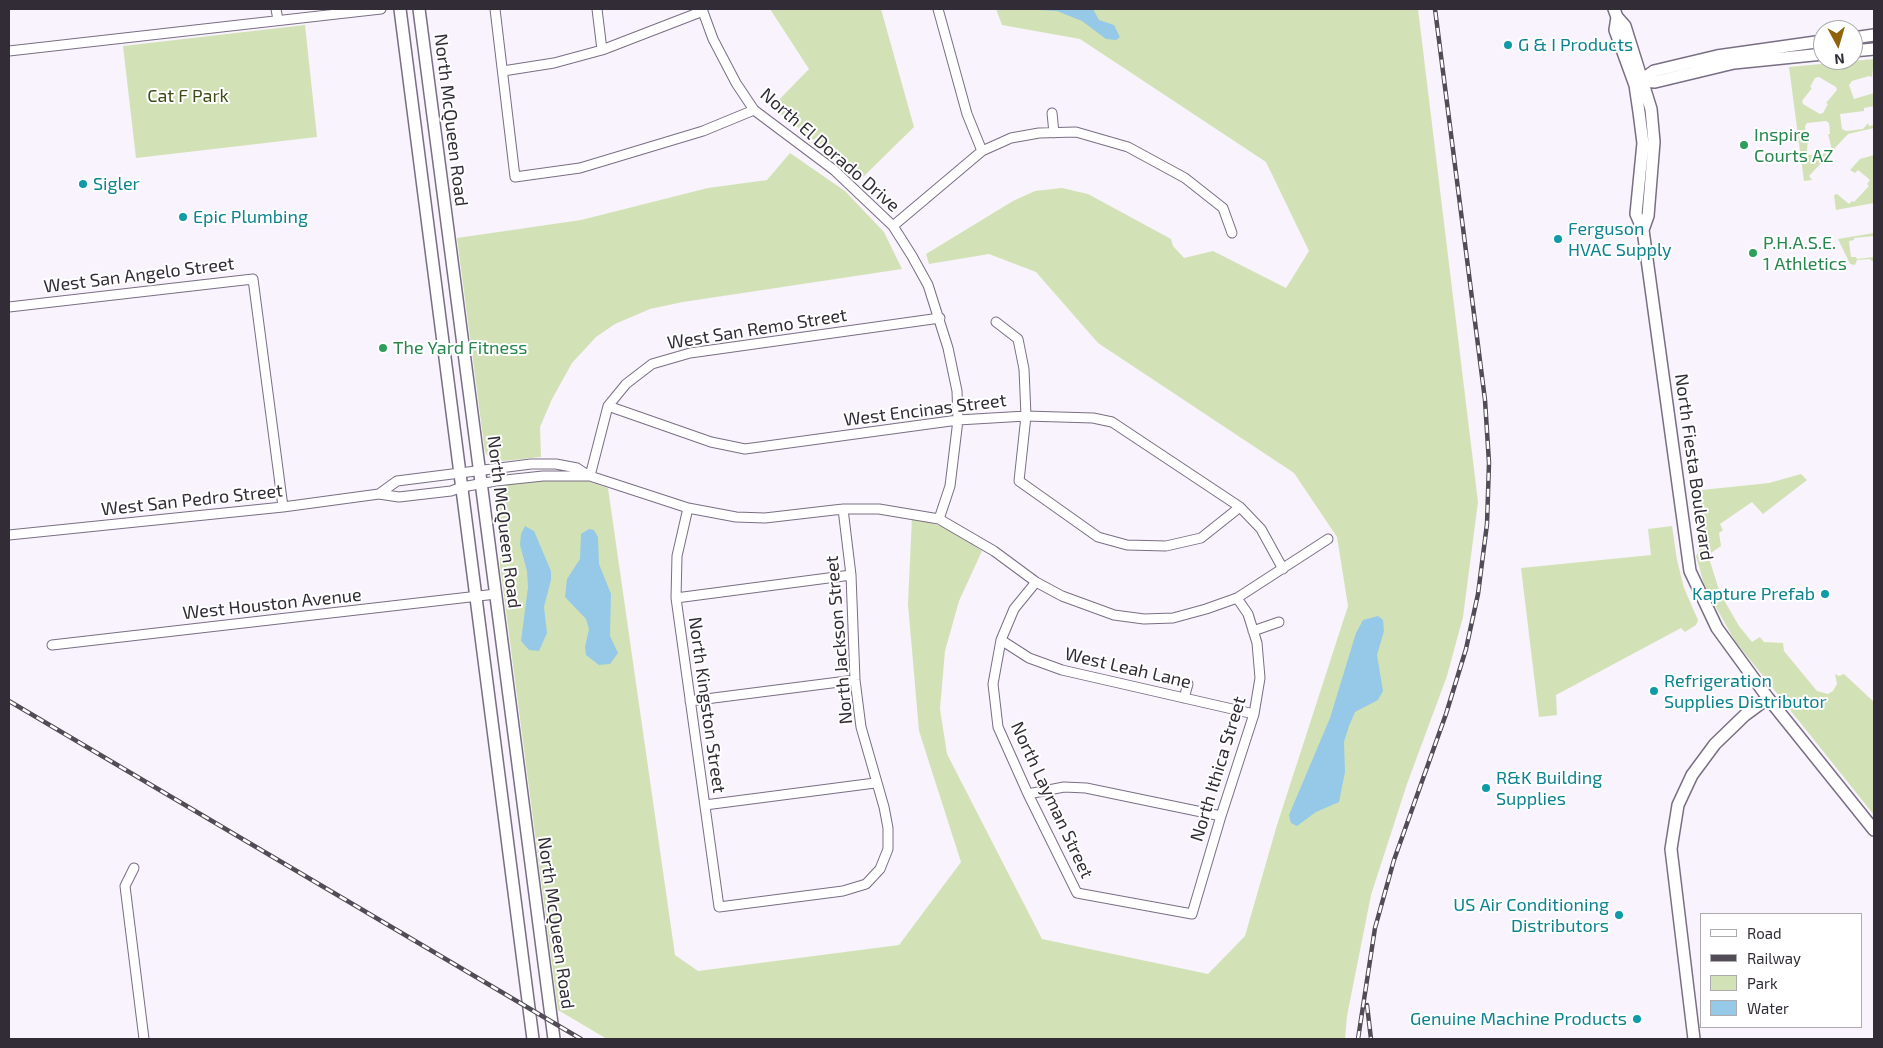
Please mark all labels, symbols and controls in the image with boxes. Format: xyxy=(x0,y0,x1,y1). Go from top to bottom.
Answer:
north arrow xyxy=(1813,20,1863,70)
street label: North McQueen Road xyxy=(430,33,472,207)
place label: G & I Products xyxy=(1518,34,1633,56)
marker: G & I Products xyxy=(1502,39,1514,51)
text: N xyxy=(1834,50,1845,68)
street label: North El Dorado Drive xyxy=(756,84,904,216)
park label: Cat F Park xyxy=(147,85,229,107)
place label: Inspire Courts AZ xyxy=(1754,124,1833,166)
marker: Inspire Courts AZ xyxy=(1738,139,1750,151)
place label: Sigler xyxy=(93,173,140,195)
marker: Sigler xyxy=(77,178,89,190)
place label: Epic Plumbing xyxy=(193,206,308,228)
marker: Epic Plumbing xyxy=(177,211,189,223)
place label: Ferguson HVAC Supply xyxy=(1568,218,1671,260)
place label: P.H.A.S.E. 1 Athletics xyxy=(1763,232,1847,274)
marker: Ferguson HVAC Supply xyxy=(1552,233,1564,245)
marker: P.H.A.S.E. 1 Athletics xyxy=(1747,247,1759,259)
street label: West San Angelo Street xyxy=(43,253,235,297)
street label: West San Remo Street xyxy=(666,304,848,354)
place label: The Yard Fitness xyxy=(393,337,528,359)
marker: The Yard Fitness xyxy=(377,342,389,354)
street label: North Fiesta Boulevard xyxy=(1670,372,1718,562)
street label: West Encinas Street xyxy=(842,389,1008,431)
street label: North McQueen Road xyxy=(483,435,525,609)
street label: West San Pedro Street xyxy=(100,480,284,520)
street label: North Jackson Street xyxy=(821,555,857,725)
place label: Kapture Prefab xyxy=(1692,583,1815,605)
street label: West Houston Avenue xyxy=(181,584,363,624)
marker: Kapture Prefab xyxy=(1819,588,1831,600)
street label: North Kingston Street xyxy=(684,615,730,795)
street label: West Leah Lane xyxy=(1063,643,1193,693)
place label: Refrigeration Supplies Distributor xyxy=(1664,670,1827,712)
marker: Refrigeration Supplies Distributor xyxy=(1648,685,1660,697)
street label: North Ithica Street xyxy=(1186,694,1250,844)
street label: North Layman Street xyxy=(1006,718,1098,882)
place label: R&K Building Supplies xyxy=(1496,767,1602,810)
marker: R&K Building Supplies xyxy=(1480,782,1492,794)
street label: North McQueen Road xyxy=(533,836,579,1010)
place label: US Air Conditioning Distributors xyxy=(1453,894,1609,936)
marker: US Air Conditioning Distributors xyxy=(1613,909,1625,921)
legend xyxy=(1700,913,1863,1028)
text: Road xyxy=(1747,924,1782,942)
text: Railway xyxy=(1747,949,1801,967)
text: Park xyxy=(1747,974,1778,992)
text: Water xyxy=(1747,999,1789,1017)
place label: Genuine Machine Products xyxy=(1410,1008,1627,1030)
marker: Genuine Machine Products xyxy=(1631,1013,1643,1025)

